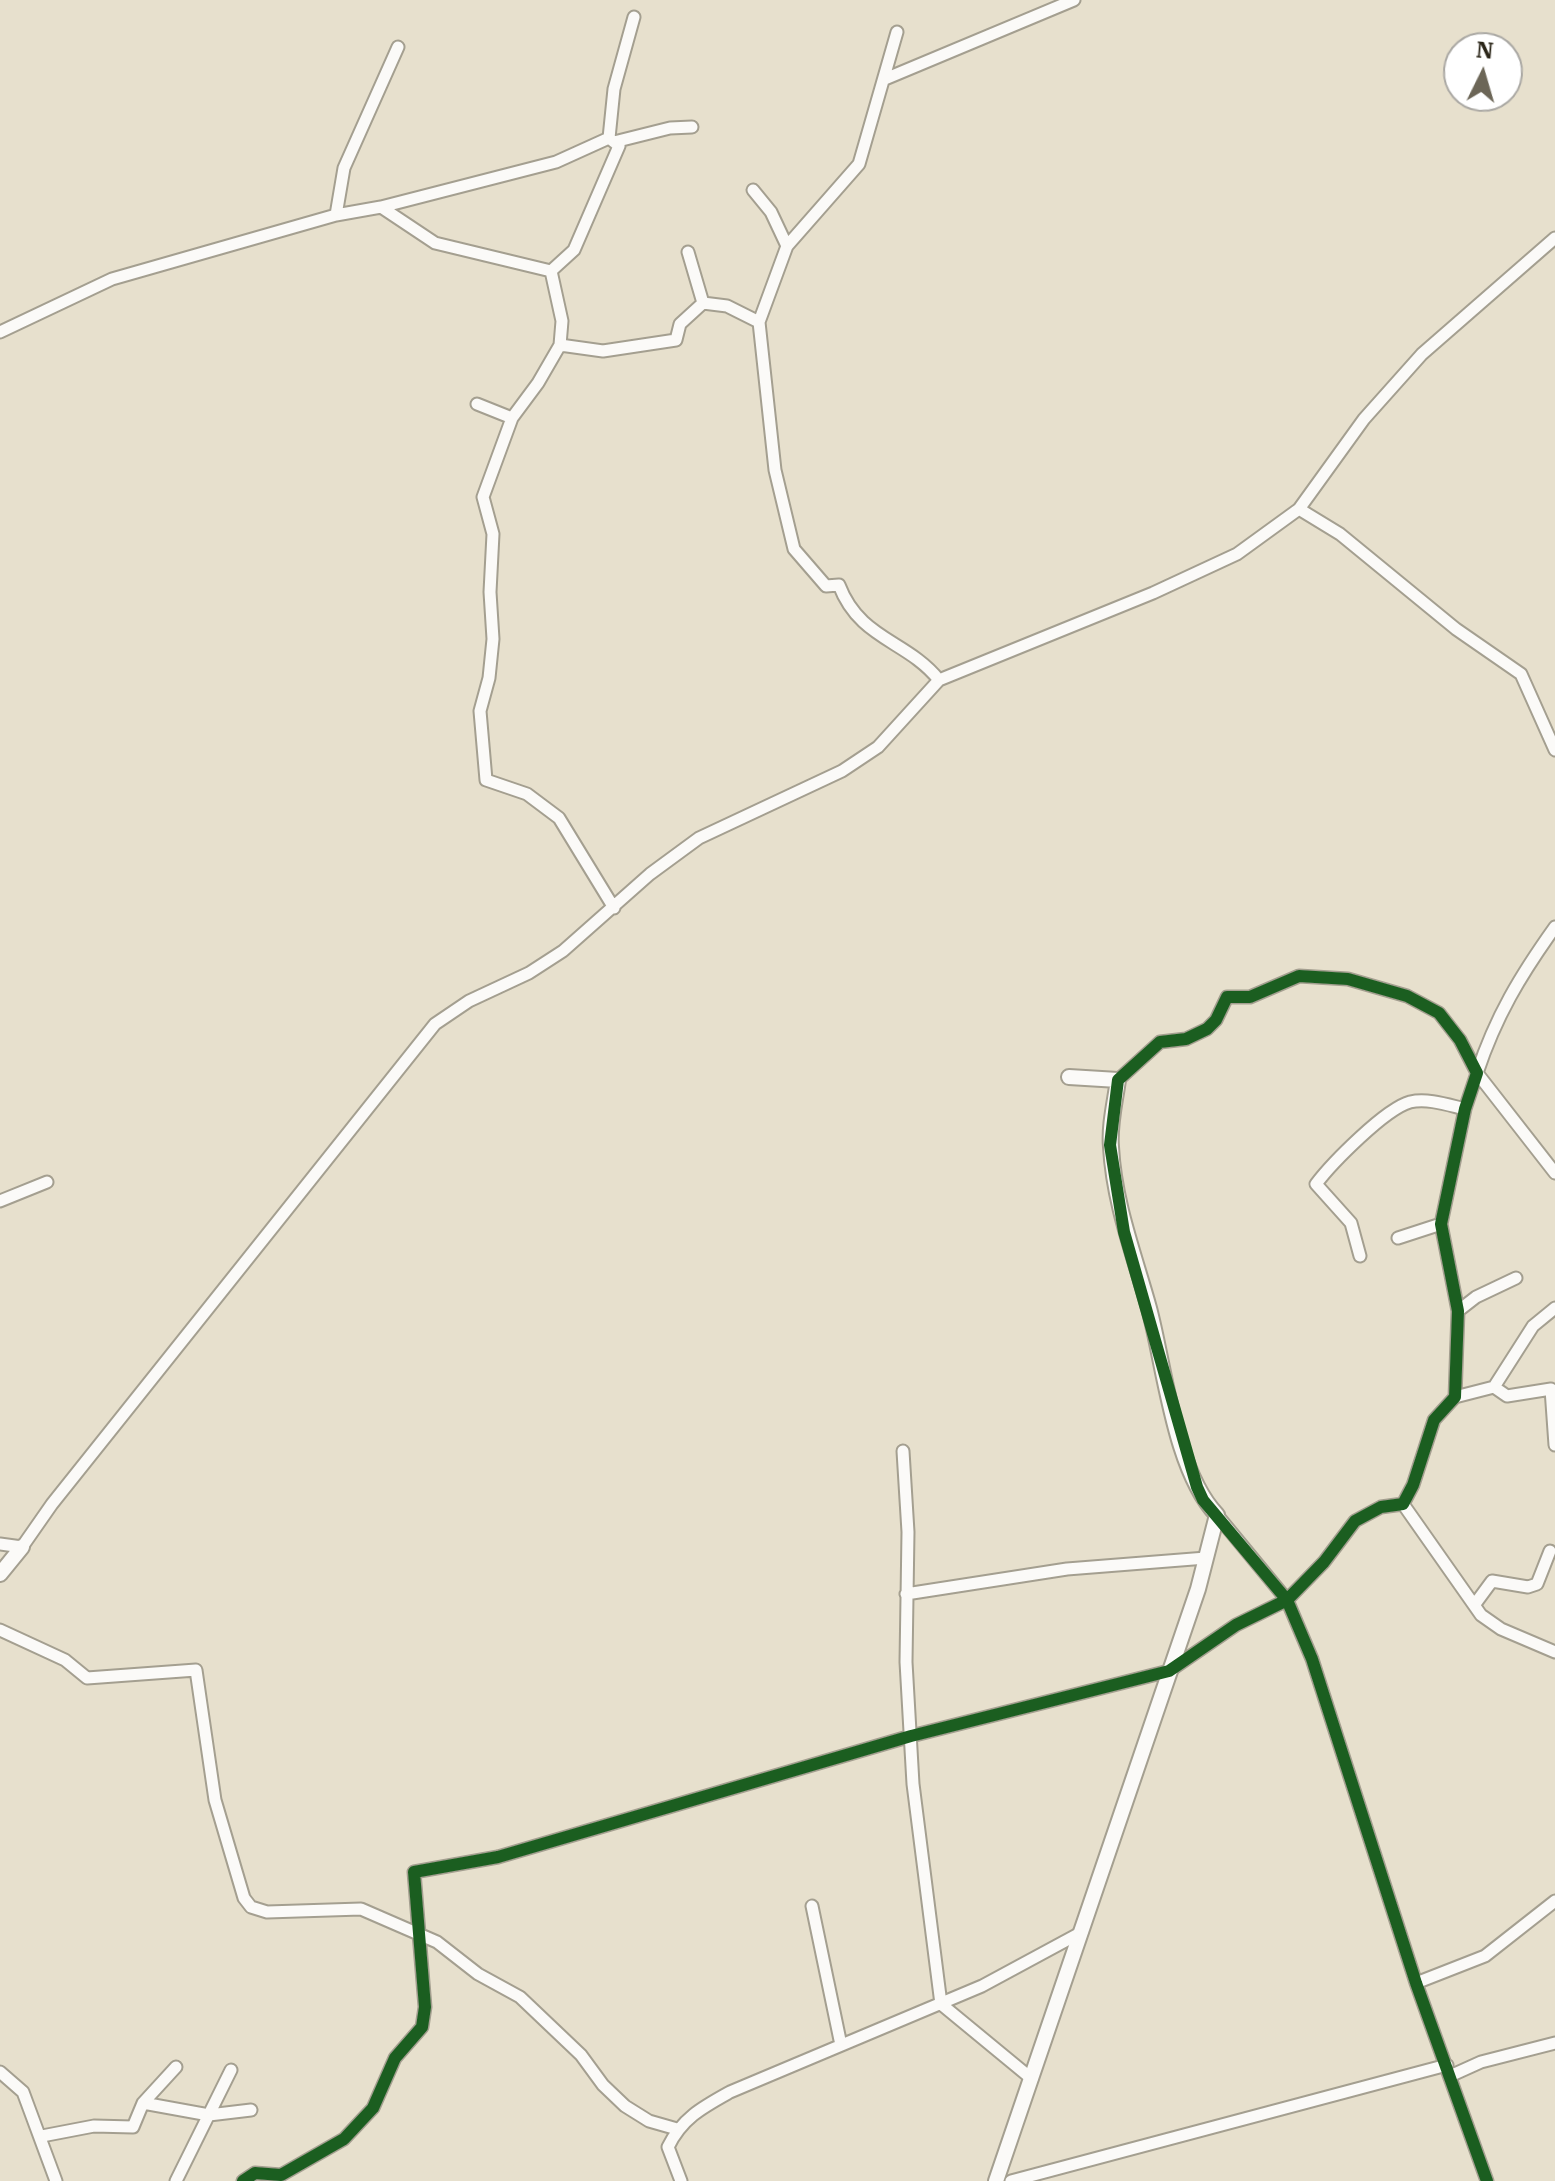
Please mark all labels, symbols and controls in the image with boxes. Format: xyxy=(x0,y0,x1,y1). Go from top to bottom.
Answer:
north arrow xyxy=(1443,32,1523,112)
text: N xyxy=(1475,34,1495,65)

